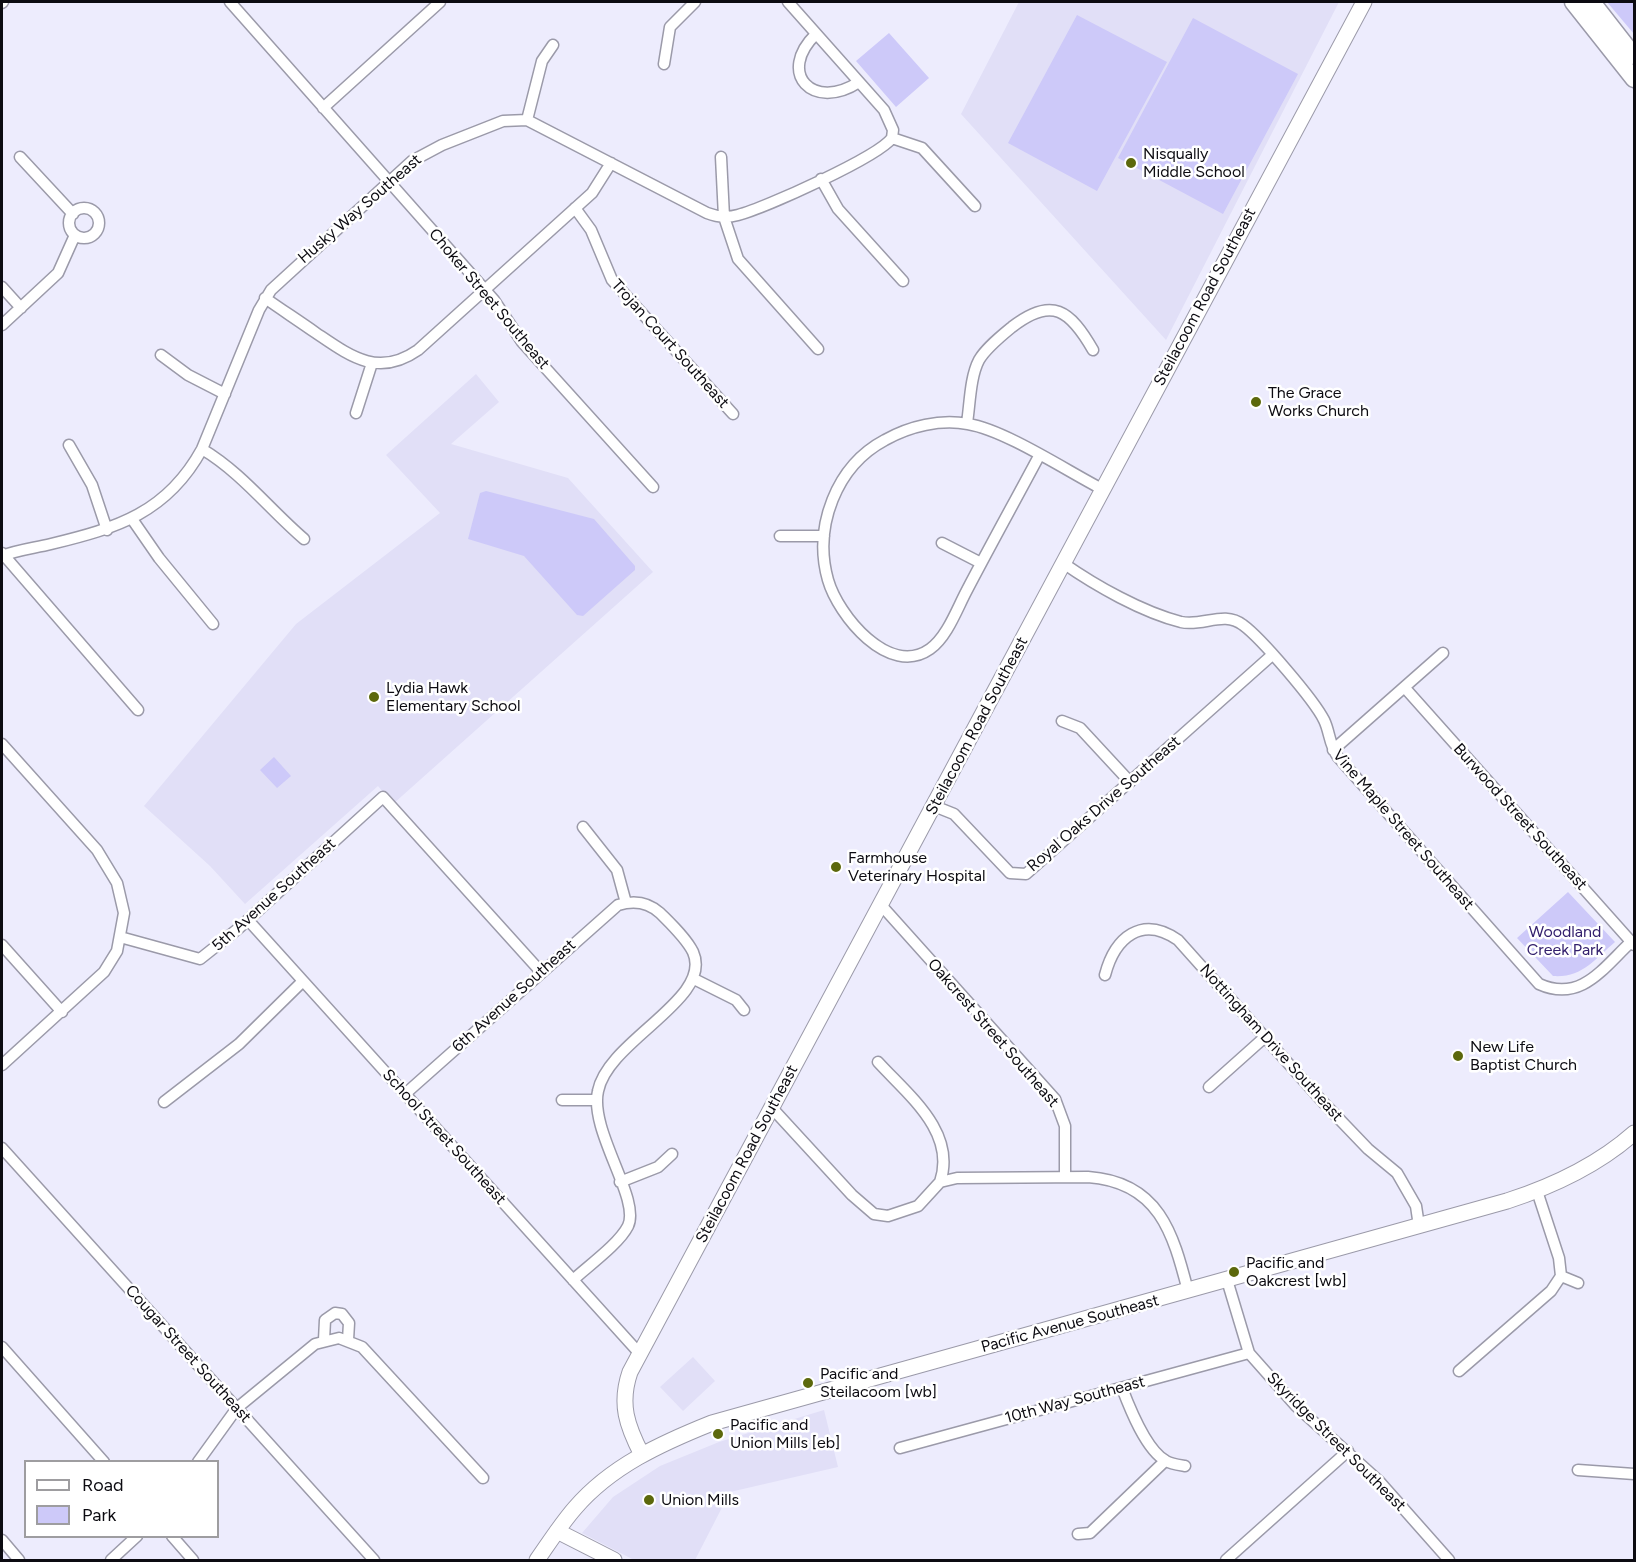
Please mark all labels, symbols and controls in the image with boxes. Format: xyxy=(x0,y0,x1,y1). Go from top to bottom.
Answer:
place label: Nisqually Middle School xyxy=(1143,144,1245,182)
street label: Husky Way Southeast xyxy=(294,150,426,268)
marker: Nisqually Middle School xyxy=(1124,156,1138,170)
street label: Steilacoom Road Southeast xyxy=(1150,205,1260,389)
street label: Choker Street Southeast xyxy=(425,225,553,373)
street label: Trojan Court Southeast xyxy=(607,276,733,412)
place label: The Grace Works Church xyxy=(1268,383,1369,421)
marker: The Grace Works Church xyxy=(1249,395,1263,409)
street label: Steilacoom Road Southeast xyxy=(922,634,1032,818)
place label: Lydia Hawk Elementary School xyxy=(386,678,520,716)
marker: Lydia Hawk Elementary School xyxy=(367,690,381,704)
street label: Royal Oaks Drive Southeast xyxy=(1023,732,1185,876)
street label: Burwood Street Southeast xyxy=(1449,740,1591,894)
street label: Vine Maple Street Southeast xyxy=(1328,746,1478,914)
street label: 5th Avenue Southeast xyxy=(208,834,340,956)
place label: Farmhouse Veterinary Hospital xyxy=(848,848,986,886)
marker: Farmhouse Veterinary Hospital xyxy=(829,860,843,874)
park label: Woodland Creek Park xyxy=(1527,922,1603,960)
street label: 6th Avenue Southeast xyxy=(448,936,580,1056)
street label: Oakcrest Street Southeast xyxy=(923,955,1063,1111)
street label: Nottingham Drive Southeast xyxy=(1195,960,1347,1126)
place label: New Life Baptist Church xyxy=(1470,1037,1577,1075)
marker: New Life Baptist Church xyxy=(1451,1049,1465,1063)
street label: Steilacoom Road Southeast xyxy=(692,1062,802,1246)
street label: School Street Southeast xyxy=(378,1065,510,1209)
place label: Pacific and Oakcrest [wb] xyxy=(1246,1253,1347,1291)
marker: Pacific and Oakcrest [wb] xyxy=(1227,1265,1241,1279)
street label: Cougar Street Southeast xyxy=(121,1281,255,1427)
street label: Pacific Avenue Southeast xyxy=(979,1291,1161,1357)
place label: Pacific and Steilacoom [wb] xyxy=(820,1364,937,1402)
street label: Skyridge Street Southeast xyxy=(1262,1368,1410,1516)
street label: 10th Way Southeast xyxy=(1003,1372,1147,1428)
marker: Pacific and Steilacoom [wb] xyxy=(801,1376,815,1390)
place label: Pacific and Union Mills [eb] xyxy=(730,1415,840,1453)
marker: Pacific and Union Mills [eb] xyxy=(711,1427,725,1441)
legend xyxy=(24,1460,219,1538)
text: Road xyxy=(82,1474,123,1496)
place label: Union Mills xyxy=(661,1490,739,1510)
marker: Union Mills xyxy=(642,1493,656,1507)
text: Park xyxy=(82,1504,116,1526)

